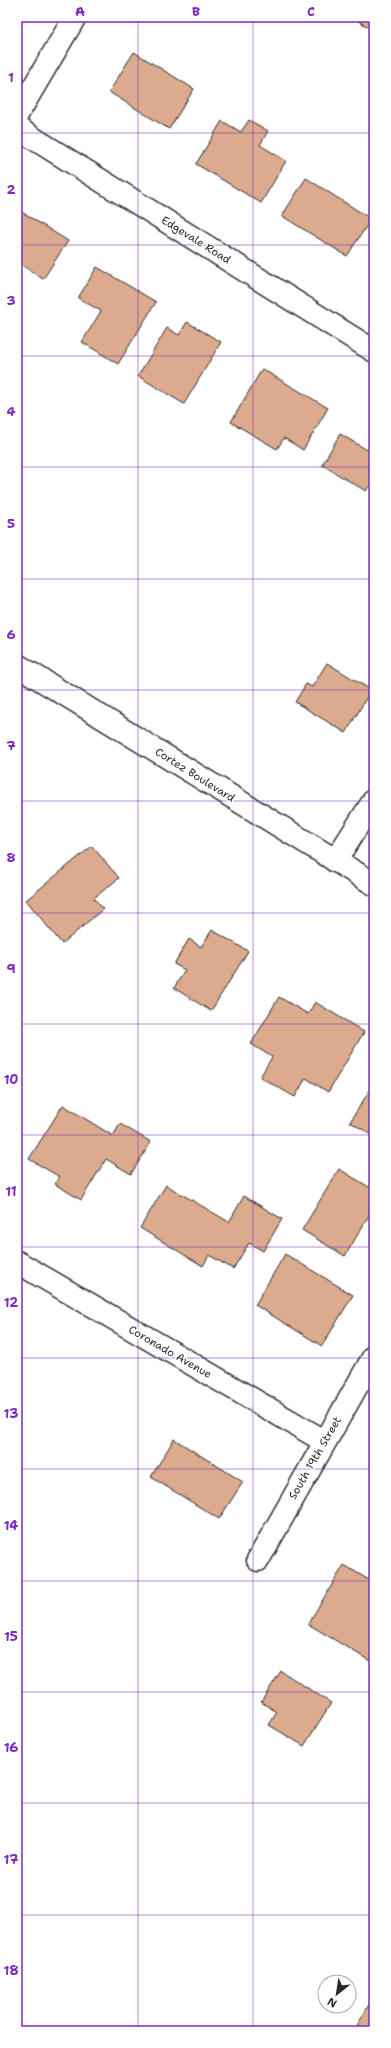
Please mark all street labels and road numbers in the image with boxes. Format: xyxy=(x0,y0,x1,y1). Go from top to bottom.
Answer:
street label: Edgevale Road xyxy=(158,213,234,267)
street label: Cortez Boulevard xyxy=(152,744,238,806)
street label: Coronado Avenue xyxy=(126,1322,214,1382)
street label: South 19th Street xyxy=(285,1414,345,1502)

